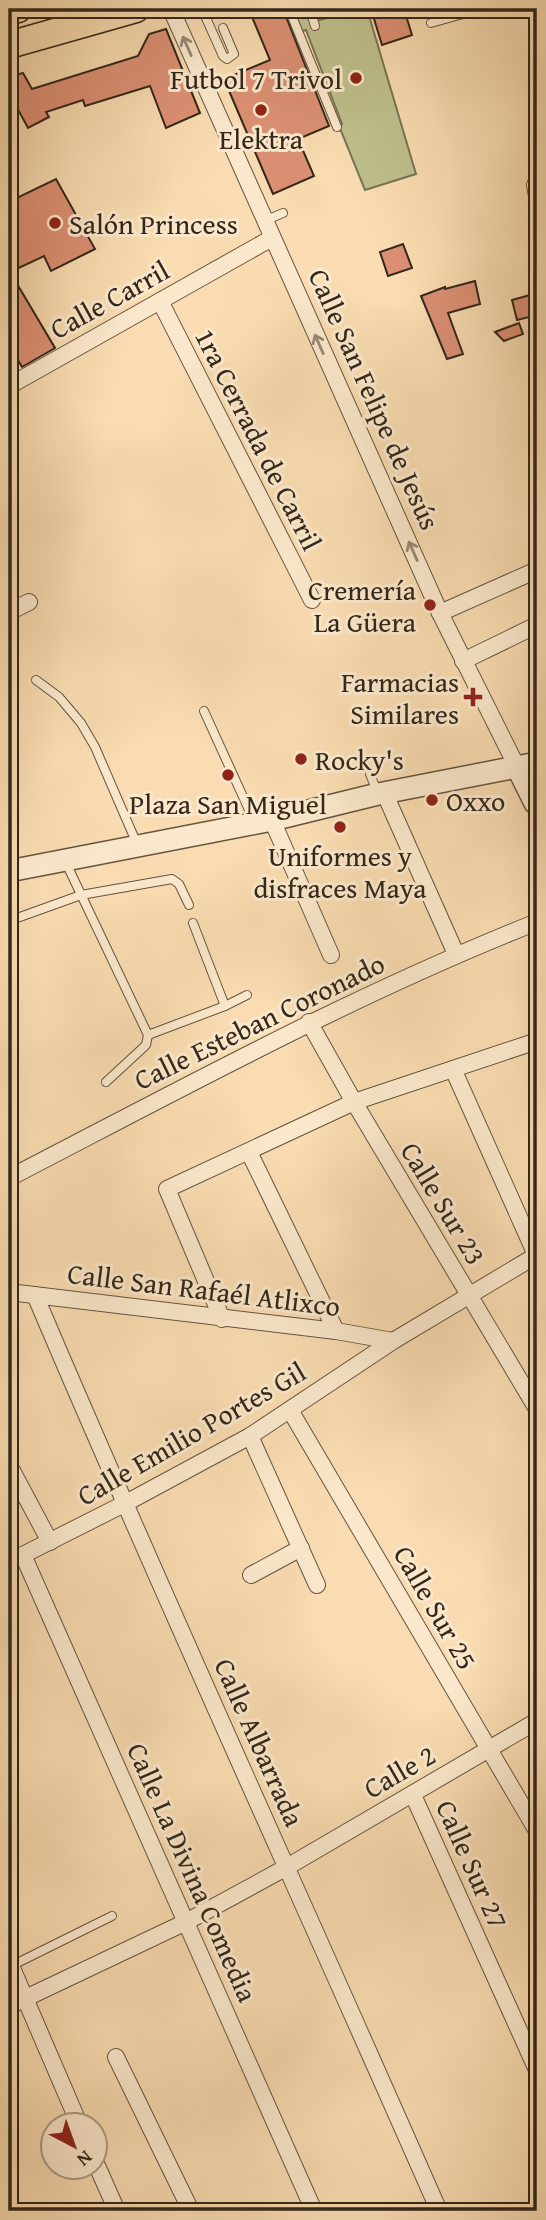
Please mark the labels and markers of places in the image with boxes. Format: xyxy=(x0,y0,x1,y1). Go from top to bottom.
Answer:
place label: Futbol 7 Trivol xyxy=(170,58,342,99)
marker: Futbol 7 Trivol xyxy=(348,70,364,86)
marker: Elektra xyxy=(253,102,269,118)
place label: Elektra xyxy=(219,118,304,159)
place label: Salón Princess xyxy=(69,203,238,244)
marker: Salón Princess xyxy=(47,215,63,231)
place label: Cremería La Güera xyxy=(308,569,417,642)
marker: Cremería La Güera xyxy=(422,597,438,613)
place label: Farmacias Similares xyxy=(341,661,459,734)
marker: Farmacias Similares xyxy=(465,689,481,705)
place label: Rocky's xyxy=(315,739,404,780)
marker: Rocky's xyxy=(293,751,309,767)
marker: Plaza San Miguel xyxy=(220,767,236,783)
place label: Oxxo xyxy=(446,780,505,821)
place label: Plaza San Miguel xyxy=(129,783,327,824)
marker: Oxxo xyxy=(424,792,440,808)
marker: Uniformes y disfraces Maya xyxy=(332,819,348,835)
place label: Uniformes y disfraces Maya xyxy=(253,835,427,908)

